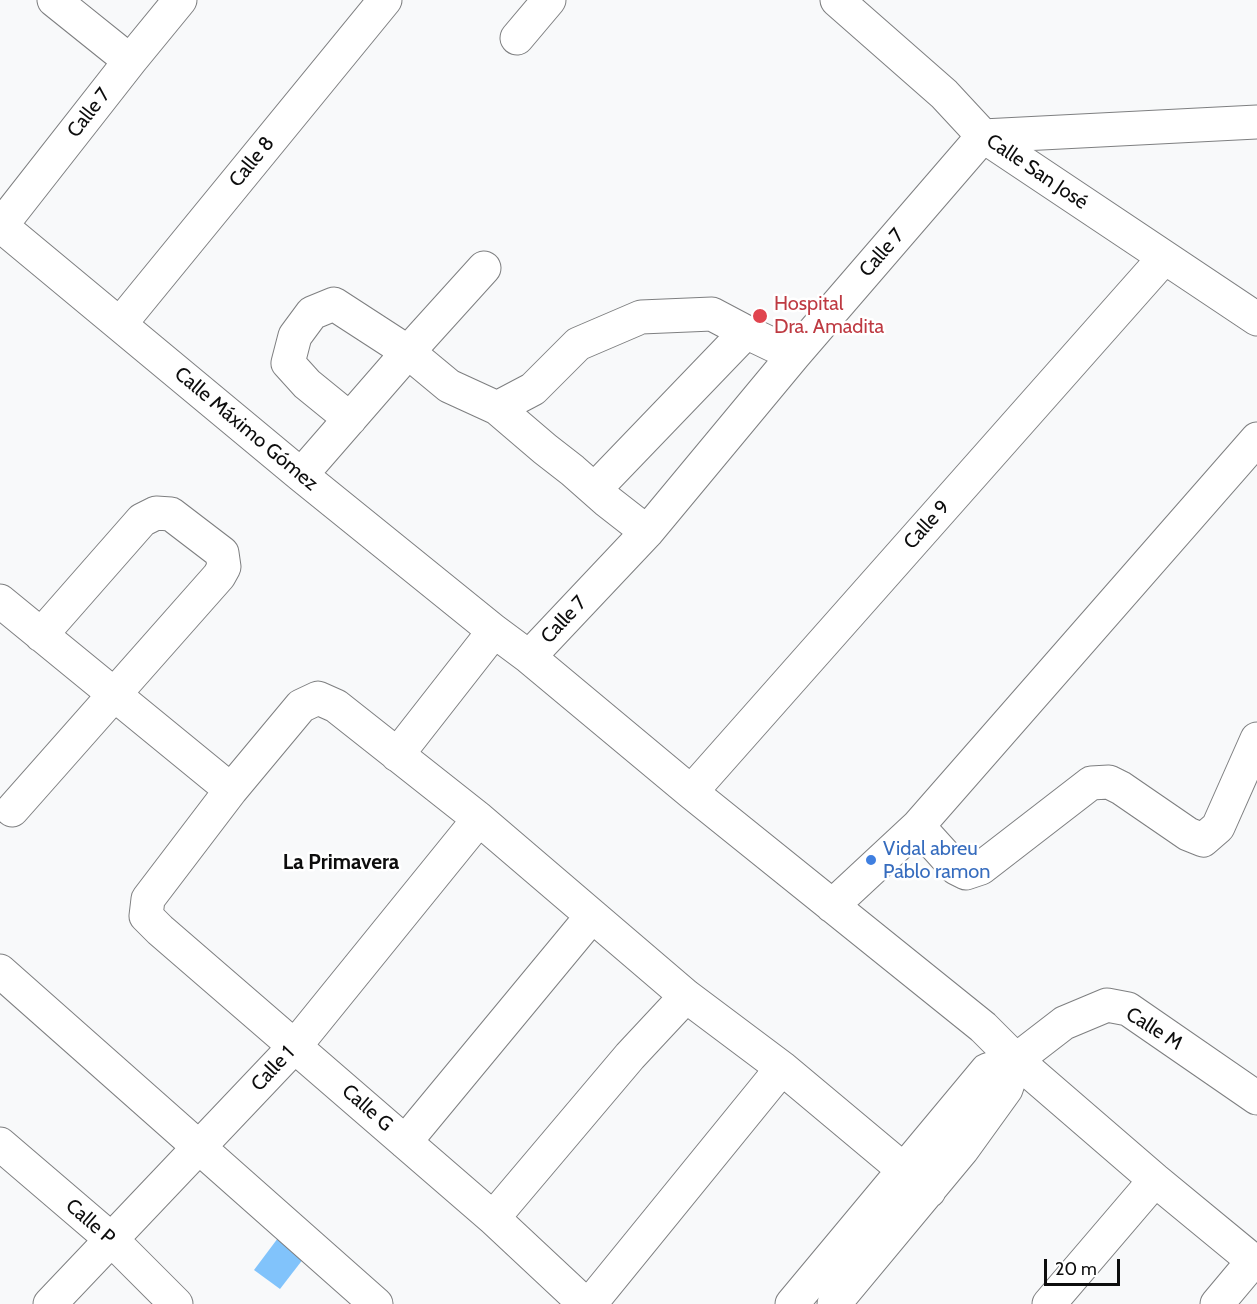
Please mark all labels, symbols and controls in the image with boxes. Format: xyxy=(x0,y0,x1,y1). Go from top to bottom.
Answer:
street label: Calle 7 xyxy=(62,84,116,142)
street label: Calle San José xyxy=(982,129,1092,215)
street label: Calle 8 xyxy=(224,132,280,192)
street label: Calle 7 xyxy=(855,224,909,282)
place label: Hospital Dra. Amadita xyxy=(774,292,884,339)
marker: Hospital Dra. Amadita xyxy=(751,307,769,325)
street label: Calle Máximo Gómez xyxy=(169,362,323,496)
street label: Calle 9 xyxy=(899,496,955,554)
street label: Calle 7 xyxy=(536,591,592,649)
place label: Vidal abreu Pablo ramon xyxy=(883,837,990,884)
district label: La Primavera xyxy=(283,850,399,876)
marker: Vidal abreu Pablo ramon xyxy=(864,853,878,867)
street label: Calle M xyxy=(1121,1002,1187,1056)
street label: Calle 1 xyxy=(246,1042,300,1096)
street label: Calle G xyxy=(337,1079,397,1137)
street label: Calle P xyxy=(60,1194,120,1250)
scale bar xyxy=(1047,1247,1124,1285)
text: 20 m xyxy=(1055,1258,1097,1280)

